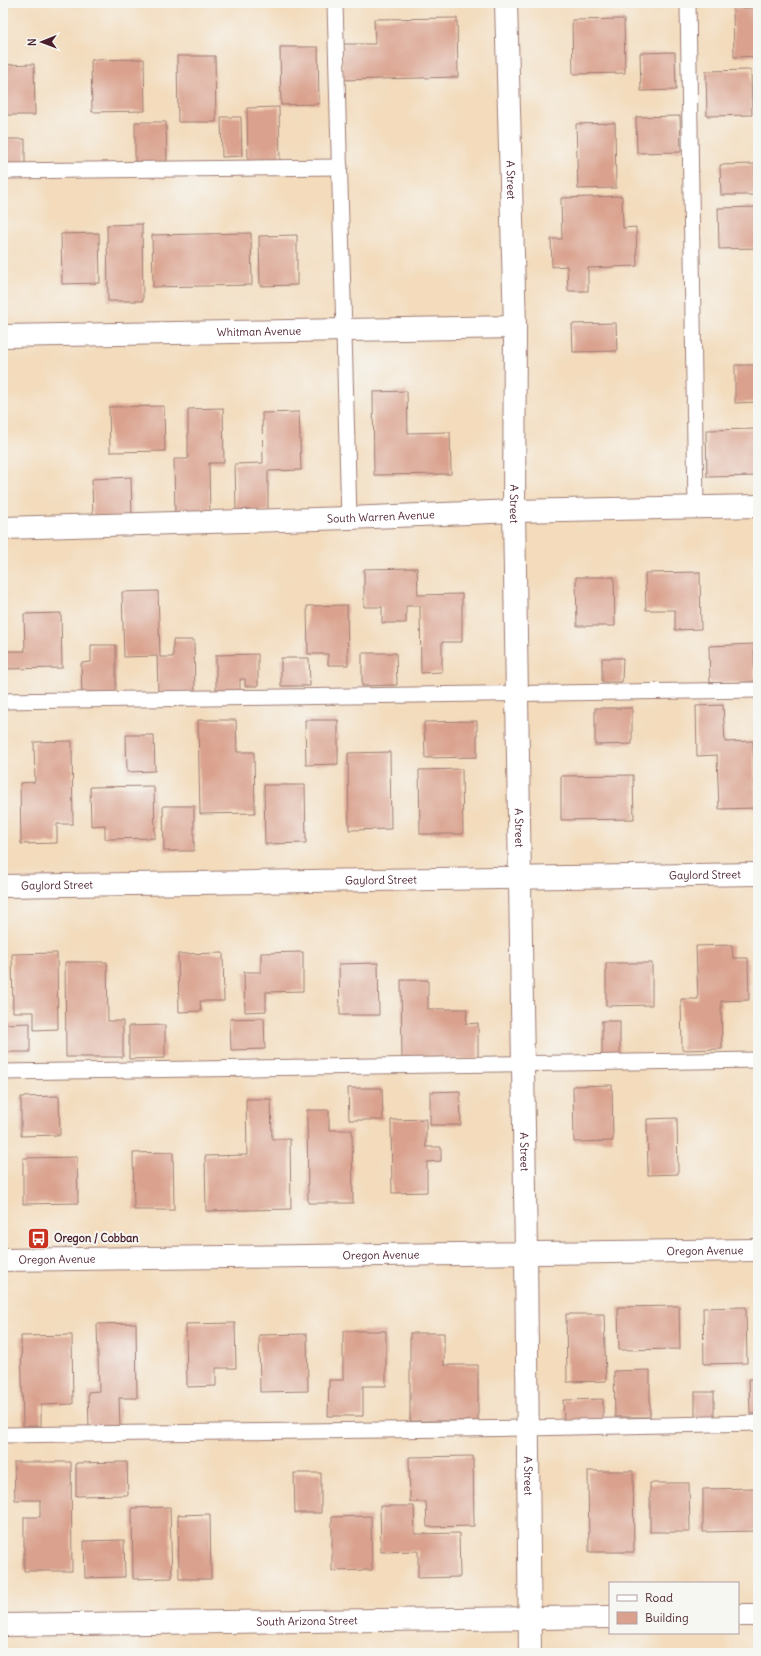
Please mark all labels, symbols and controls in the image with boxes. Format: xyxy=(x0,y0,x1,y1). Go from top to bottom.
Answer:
north arrow xyxy=(22,22,62,62)
text: N xyxy=(25,38,39,46)
street label: A Street xyxy=(503,160,518,200)
street label: Whitman Avenue xyxy=(217,324,301,339)
street label: A Street xyxy=(507,484,521,524)
street label: South Warren Avenue xyxy=(327,507,435,526)
street label: A Street xyxy=(512,808,526,848)
street label: Gaylord Street xyxy=(669,867,741,882)
street label: Gaylord Street xyxy=(345,872,417,888)
street label: Gaylord Street xyxy=(21,878,93,893)
street label: A Street xyxy=(517,1132,532,1172)
bus stop icon: Oregon / Cobban xyxy=(25,1225,51,1251)
place label: Oregon / Cobban xyxy=(54,1231,139,1246)
street label: Oregon Avenue xyxy=(666,1243,744,1258)
street label: Oregon Avenue xyxy=(342,1247,420,1263)
street label: Oregon Avenue xyxy=(18,1252,96,1267)
street label: A Street xyxy=(521,1456,535,1496)
legend xyxy=(609,1582,739,1634)
text: Road xyxy=(645,1590,673,1605)
text: Building xyxy=(645,1610,689,1625)
street label: South Arizona Street xyxy=(256,1613,358,1629)

